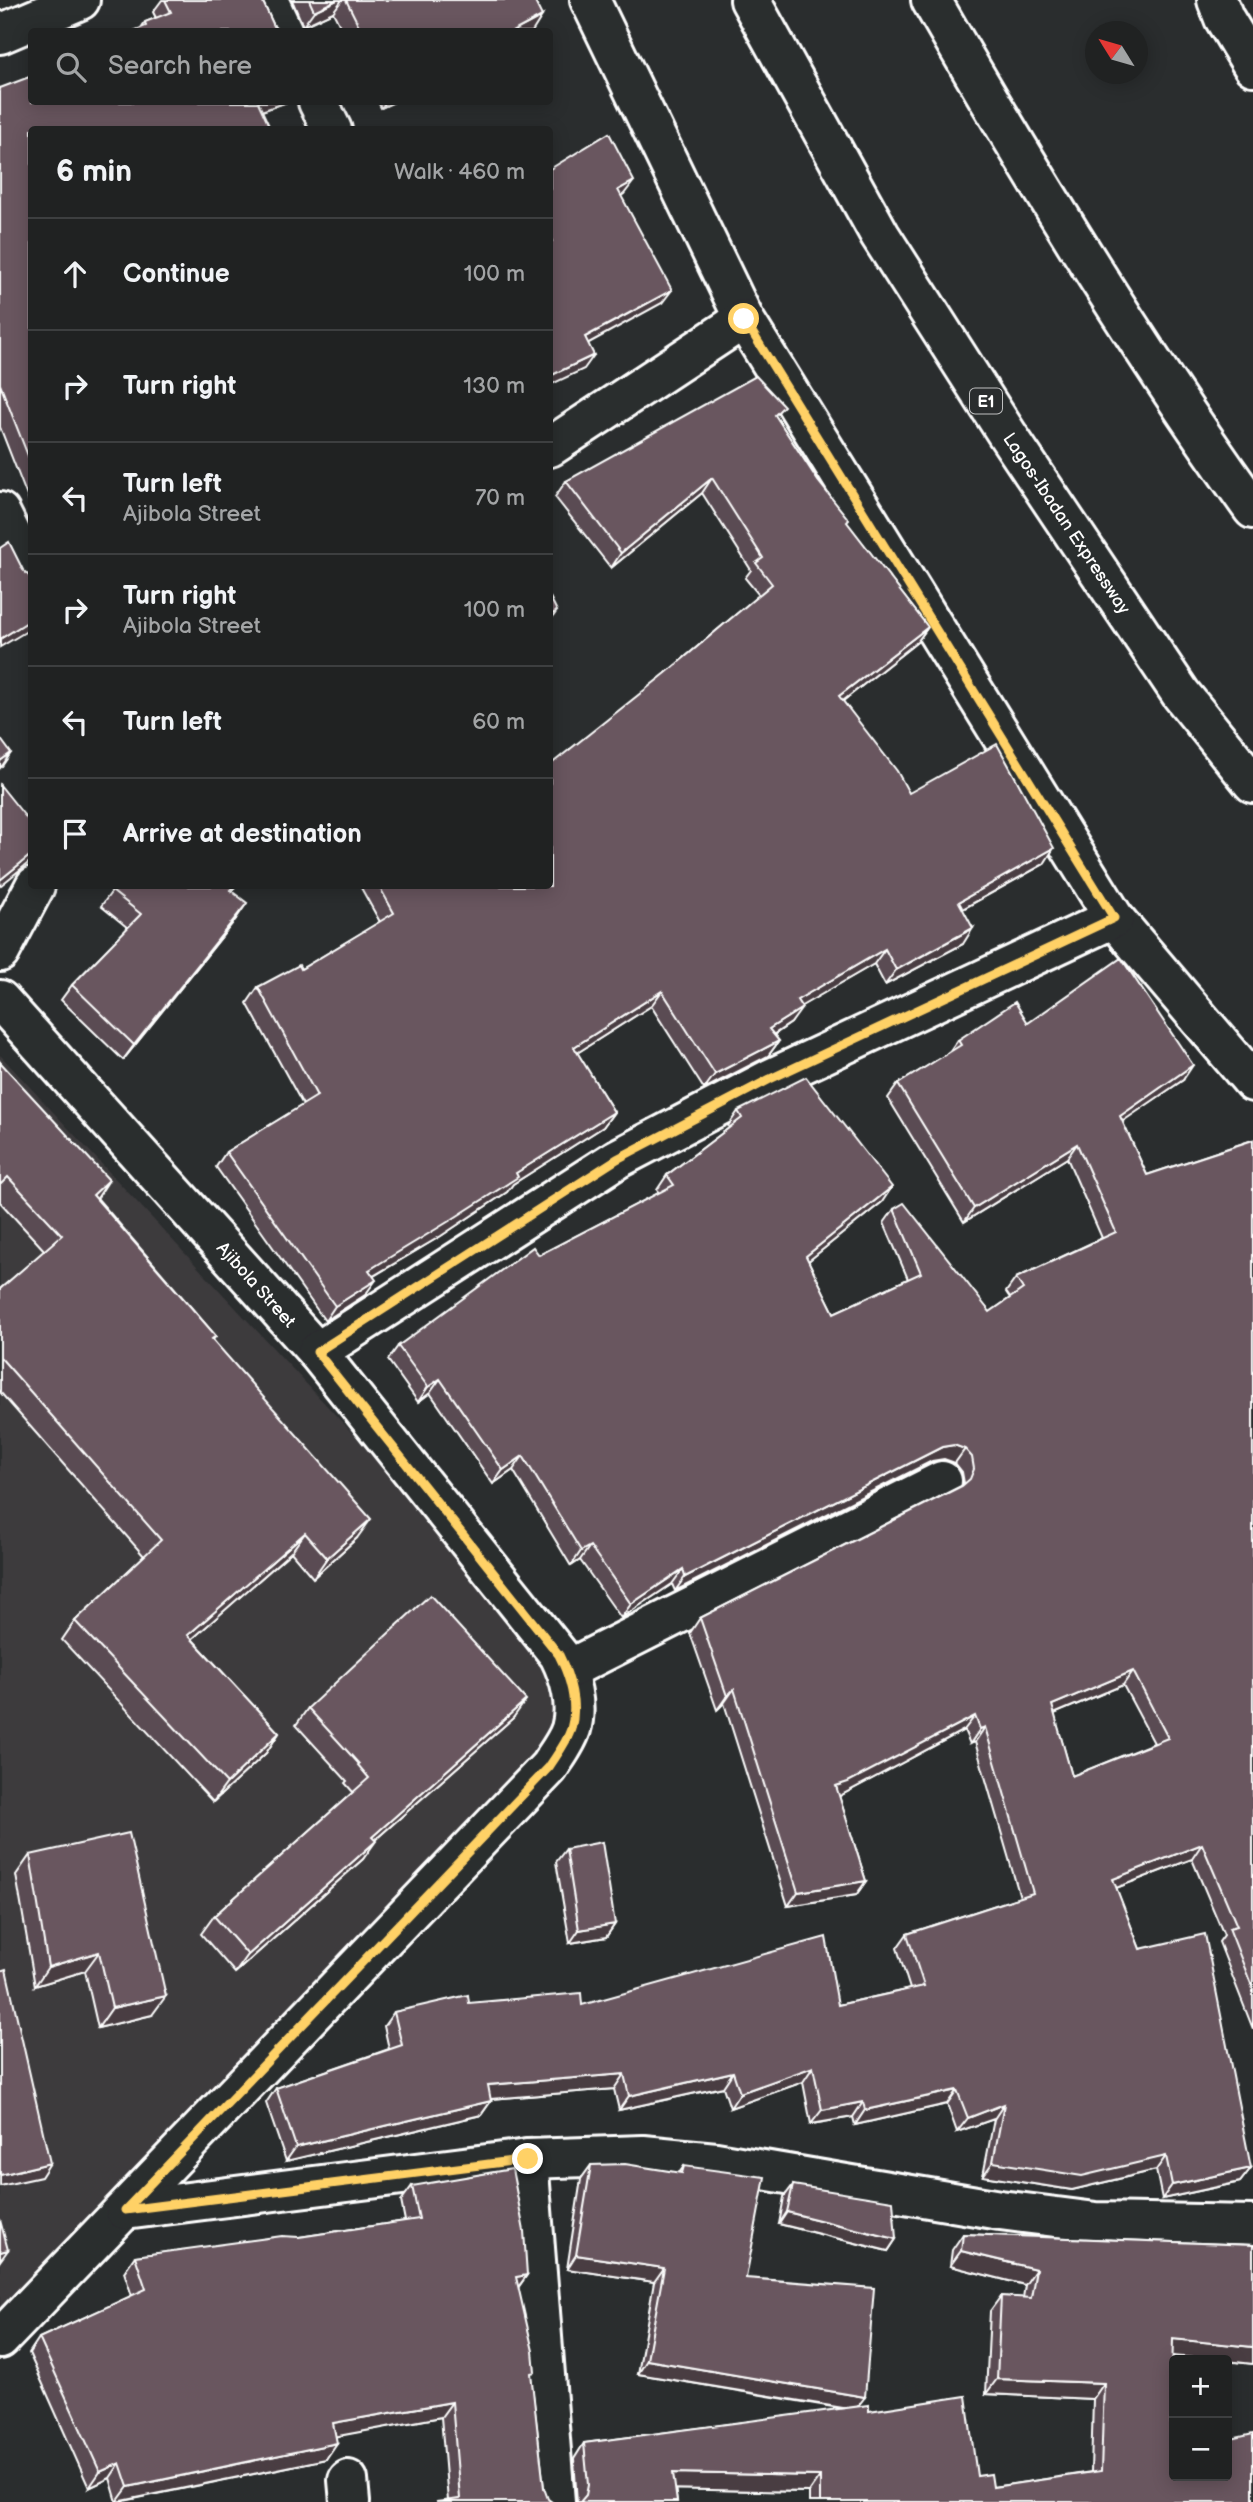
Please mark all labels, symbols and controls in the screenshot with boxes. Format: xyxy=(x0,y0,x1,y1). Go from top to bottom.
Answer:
north arrow xyxy=(1085,21,1148,84)
search box xyxy=(28,28,553,105)
icon: search xyxy=(52,48,90,86)
text: Search here xyxy=(108,51,252,82)
text: 6 min xyxy=(56,154,132,190)
text: Walk · 460 m xyxy=(394,158,525,186)
icon: ahead xyxy=(56,255,94,293)
text: Continue xyxy=(123,259,230,290)
text: 100 m xyxy=(464,260,525,288)
route start xyxy=(728,303,759,334)
icon: right xyxy=(56,367,94,405)
text: Turn right xyxy=(123,371,236,402)
text: 130 m xyxy=(463,372,525,400)
road number: E1 xyxy=(970,388,1002,414)
street label: Lagos-Ibadan Expressway xyxy=(998,429,1135,619)
text: Turn left xyxy=(123,469,222,500)
icon: left xyxy=(56,479,94,517)
text: 70 m xyxy=(475,484,525,512)
text: Ajibola Street xyxy=(123,500,261,528)
text: Turn right xyxy=(123,581,236,612)
icon: right xyxy=(56,591,94,629)
text: 100 m xyxy=(464,596,525,624)
text: Ajibola Street xyxy=(123,612,261,640)
icon: left xyxy=(56,703,94,741)
text: Turn left xyxy=(123,707,222,738)
text: 60 m xyxy=(472,708,525,736)
icon: arrive xyxy=(56,815,94,853)
text: Arrive at destination xyxy=(123,819,362,850)
street label: Ajibola Street xyxy=(212,1238,300,1332)
route end xyxy=(512,2143,543,2174)
map controls xyxy=(1169,2355,1232,2481)
button: + xyxy=(1169,2355,1232,2418)
button: − xyxy=(1169,2418,1232,2481)

